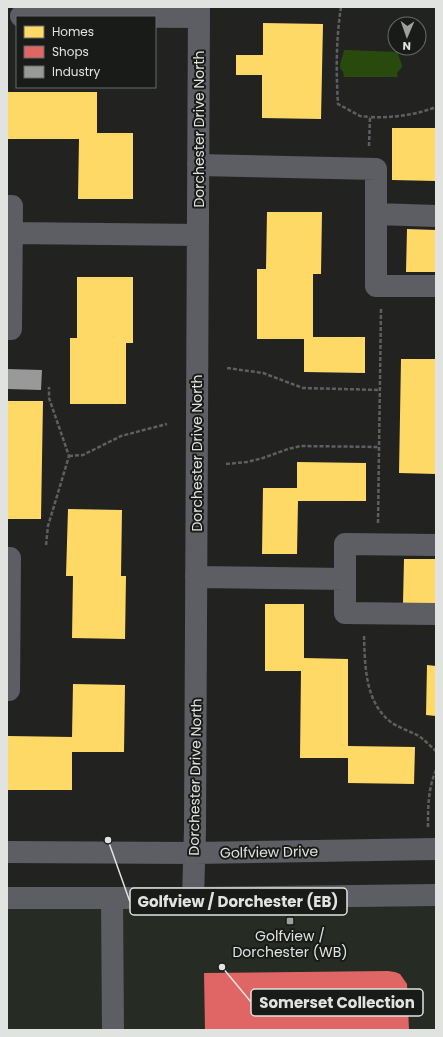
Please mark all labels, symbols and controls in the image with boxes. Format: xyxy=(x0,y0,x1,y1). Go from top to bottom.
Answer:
legend xyxy=(16,16,156,88)
north arrow xyxy=(387,16,427,56)
text: Homes xyxy=(52,23,94,40)
text: N xyxy=(402,38,411,54)
text: Shops xyxy=(52,43,89,60)
street label: Dorchester Drive North xyxy=(189,50,209,208)
text: Industry xyxy=(52,63,101,80)
street label: Dorchester Drive North xyxy=(187,374,207,532)
street label: Dorchester Drive North xyxy=(184,698,206,856)
street label: Golfview Drive xyxy=(220,841,319,863)
callout: Golfview / Dorchester (EB) xyxy=(130,888,347,915)
text: Golfview / Dorchester (EB) xyxy=(138,891,338,912)
marker: Golfview / Dorchester (WB) xyxy=(285,916,295,926)
place label: Golfview / Dorchester (WB) xyxy=(232,926,348,962)
callout: Somerset Collection xyxy=(251,989,423,1016)
text: Somerset Collection xyxy=(259,992,415,1013)

